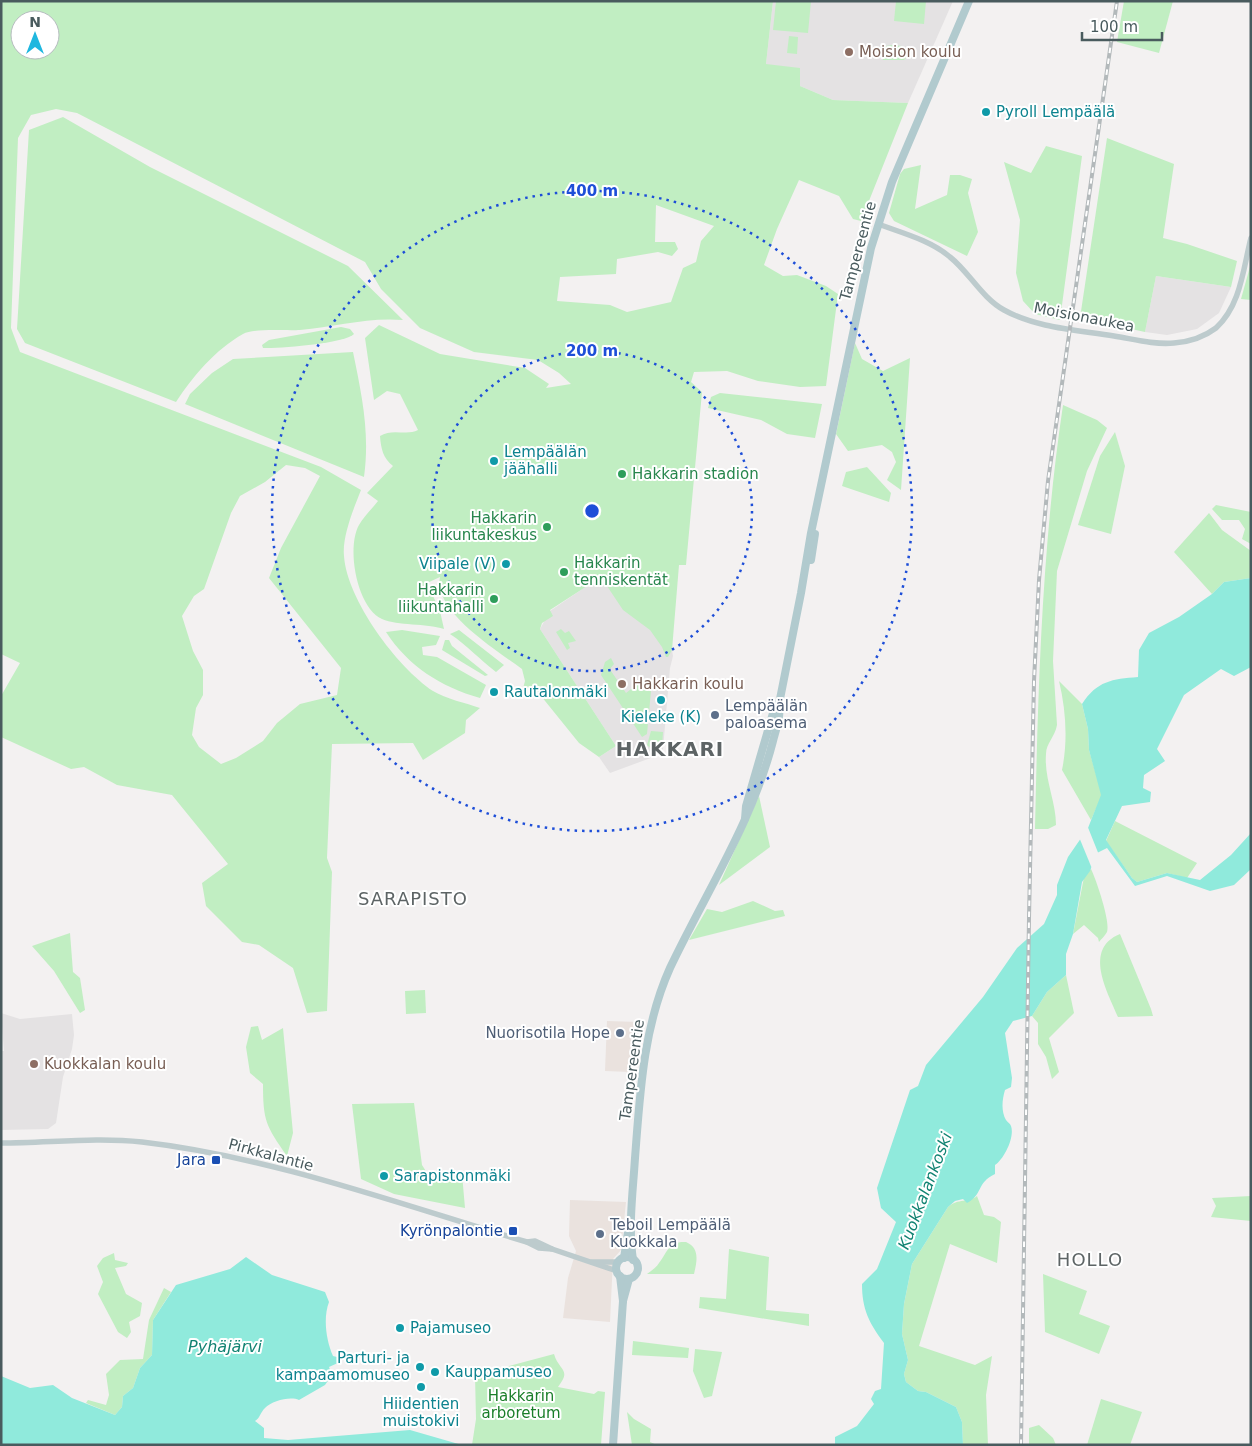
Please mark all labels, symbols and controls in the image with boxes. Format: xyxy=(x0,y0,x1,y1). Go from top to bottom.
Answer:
north arrow xyxy=(10,10,60,60)
scale bar xyxy=(1082,10,1162,42)
text: N xyxy=(29,14,41,30)
text: 100 m xyxy=(1090,18,1138,36)
place label: Moision koulu xyxy=(859,43,961,61)
marker: Moision koulu xyxy=(843,46,855,58)
place label: Pyroll Lempäälä xyxy=(996,103,1115,121)
marker: Pyroll Lempäälä xyxy=(980,106,992,118)
text: 400 m xyxy=(566,182,618,200)
street label: Tampereentie xyxy=(836,199,880,304)
street label: Moisionaukea xyxy=(1032,298,1136,336)
text: 200 m xyxy=(566,342,618,360)
place label: Lempäälän jäähalli xyxy=(503,443,587,478)
marker: Lempäälän jäähalli xyxy=(488,455,500,467)
place label: Hakkarin stadion xyxy=(632,465,759,483)
marker: Hakkarin stadion xyxy=(616,468,628,480)
centre of rings xyxy=(583,502,601,520)
place label: Hakkarin liikuntakeskus xyxy=(431,509,537,544)
marker: Hakkarin liikuntakeskus xyxy=(541,521,553,533)
place label: Hakkarin tenniskentät xyxy=(574,554,668,589)
place label: Viipale (V) xyxy=(419,555,496,573)
marker: Viipale (V) xyxy=(500,558,512,570)
marker: Hakkarin tenniskentät xyxy=(558,566,570,578)
place label: Hakkarin liikuntahalli xyxy=(398,581,484,616)
marker: Hakkarin liikuntahalli xyxy=(488,593,500,605)
place label: Hakkarin koulu xyxy=(632,675,744,693)
marker: Hakkarin koulu xyxy=(616,678,628,690)
place label: Rautalonmäki xyxy=(504,683,607,701)
marker: Rautalonmäki xyxy=(488,686,500,698)
marker: Kieleke (K) xyxy=(655,694,667,706)
place label: Lempäälän paloasema xyxy=(725,697,808,732)
place label: Kieleke (K) xyxy=(621,708,701,726)
marker: Lempäälän paloasema xyxy=(709,709,721,721)
district label: HAKKARI xyxy=(616,737,724,761)
district label: SARAPISTO xyxy=(358,888,468,909)
street label: Tampereentie xyxy=(616,1018,648,1123)
place label: Nuorisotila Hope xyxy=(485,1024,610,1042)
marker: Nuorisotila Hope xyxy=(614,1027,626,1039)
place label: Kuokkalan koulu xyxy=(44,1055,166,1073)
marker: Kuokkalan koulu xyxy=(28,1058,40,1070)
water label: Kuokkalankoski xyxy=(894,1129,956,1252)
street label: Pirkkalantie xyxy=(226,1135,316,1175)
place label: Jara xyxy=(176,1151,206,1169)
marker: Jara xyxy=(210,1154,222,1166)
place label: Sarapistonmäki xyxy=(394,1167,511,1185)
marker: Sarapistonmäki xyxy=(378,1170,390,1182)
place label: Teboil Lempäälä Kuokkala xyxy=(609,1216,731,1251)
place label: Kyrönpalontie xyxy=(400,1222,503,1240)
marker: Kyrönpalontie xyxy=(507,1225,519,1237)
marker: Teboil Lempäälä Kuokkala xyxy=(594,1228,606,1240)
district label: HOLLO xyxy=(1057,1249,1123,1270)
place label: Pajamuseo xyxy=(410,1319,491,1337)
marker: Pajamuseo xyxy=(394,1322,406,1334)
water label: Pyhäjärvi xyxy=(188,1337,262,1356)
place label: Parturi- ja kampaamomuseo xyxy=(276,1349,410,1384)
marker: Parturi- ja kampaamomuseo xyxy=(414,1361,426,1373)
place label: Kauppamuseo xyxy=(445,1363,552,1381)
marker: Kauppamuseo xyxy=(429,1366,441,1378)
marker: Hiidentien muistokivi xyxy=(415,1381,427,1393)
park label: Hakkarin arboretum xyxy=(481,1387,561,1422)
place label: Hiidentien muistokivi xyxy=(382,1395,460,1430)

